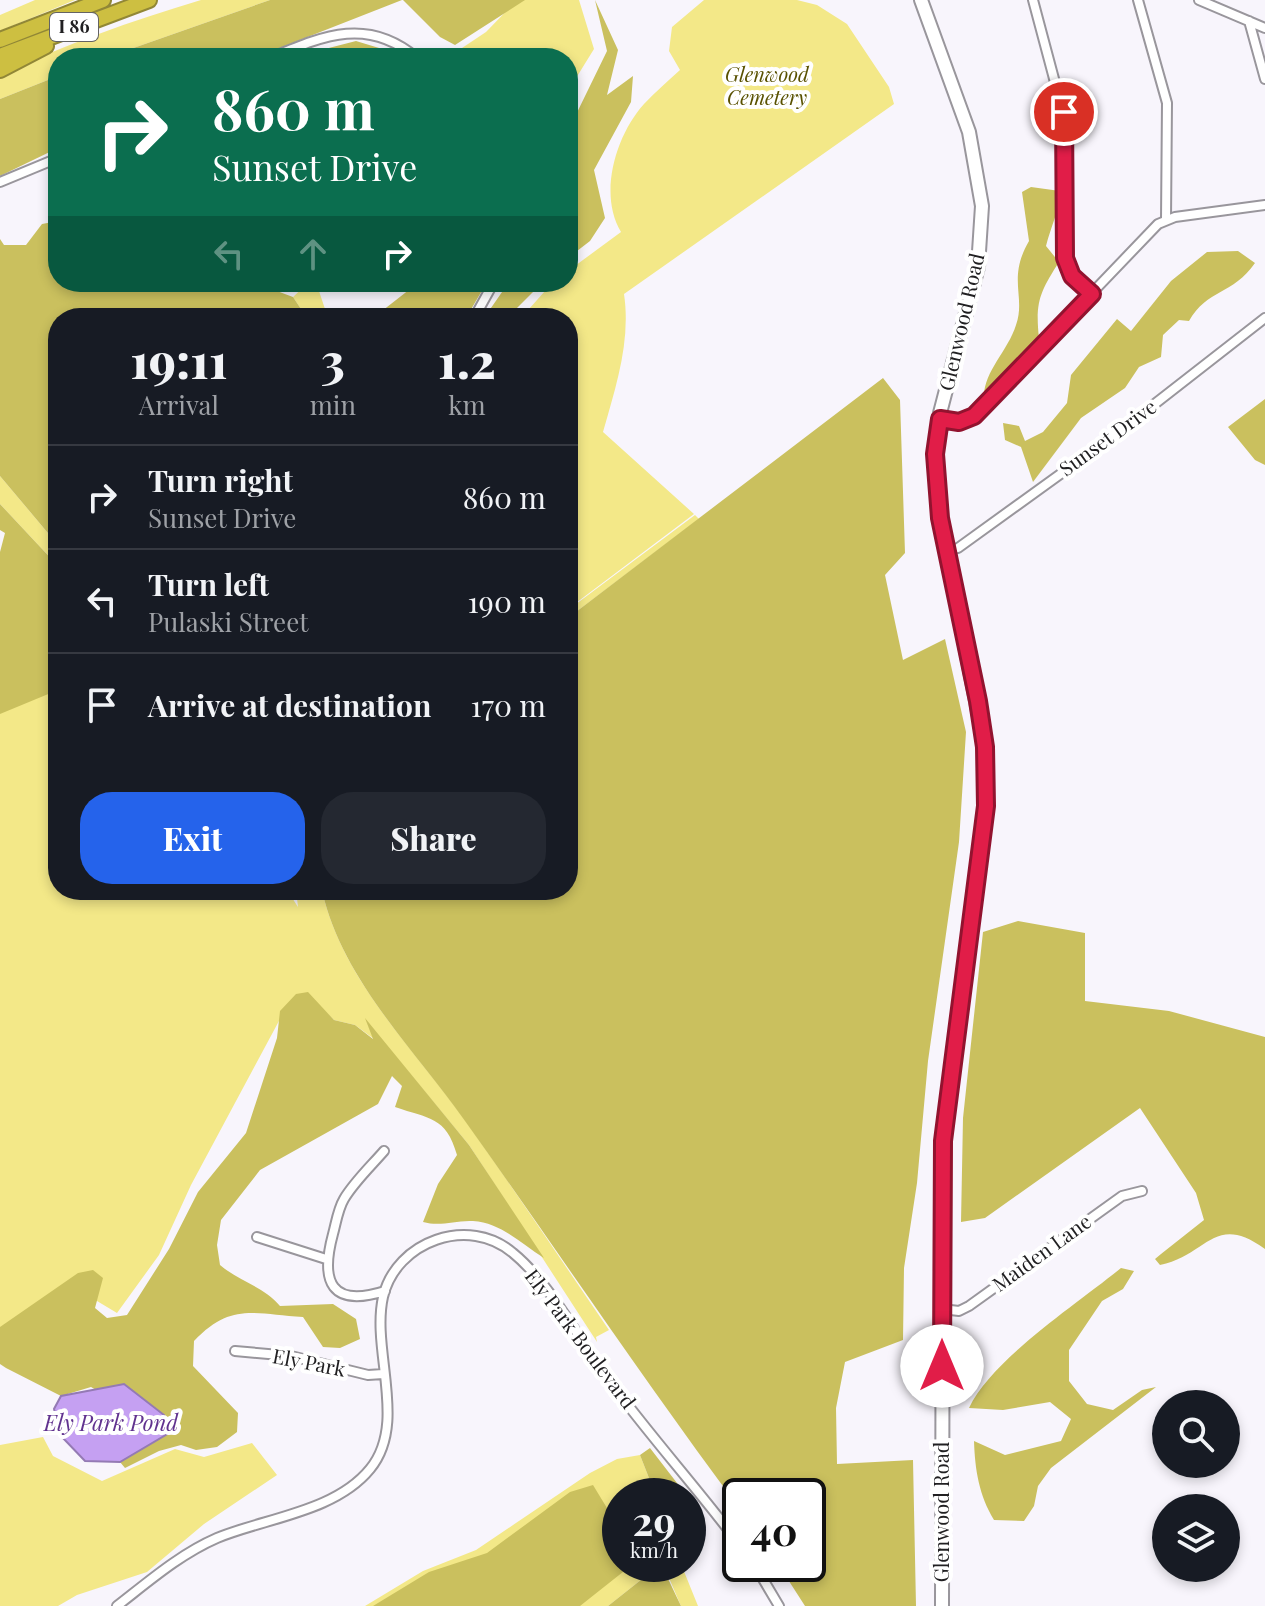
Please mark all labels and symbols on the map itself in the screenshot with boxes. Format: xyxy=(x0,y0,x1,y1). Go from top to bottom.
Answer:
road number: I 86 xyxy=(50,13,98,41)
park label: Glenwood Cemetery xyxy=(725,60,810,110)
pin xyxy=(1030,78,1098,146)
street label: Glenwood Road xyxy=(932,250,990,393)
street label: Sunset Drive xyxy=(1053,392,1161,481)
street label: Maiden Lane xyxy=(986,1207,1096,1297)
street label: Ely Park Boulevard xyxy=(520,1263,643,1414)
position arrow xyxy=(900,1324,984,1408)
street label: Ely Park xyxy=(271,1341,348,1382)
water label: Ely Park Pond xyxy=(43,1407,179,1437)
street label: Glenwood Road xyxy=(927,1441,954,1582)
speed limit sign: 40 xyxy=(722,1478,826,1582)

